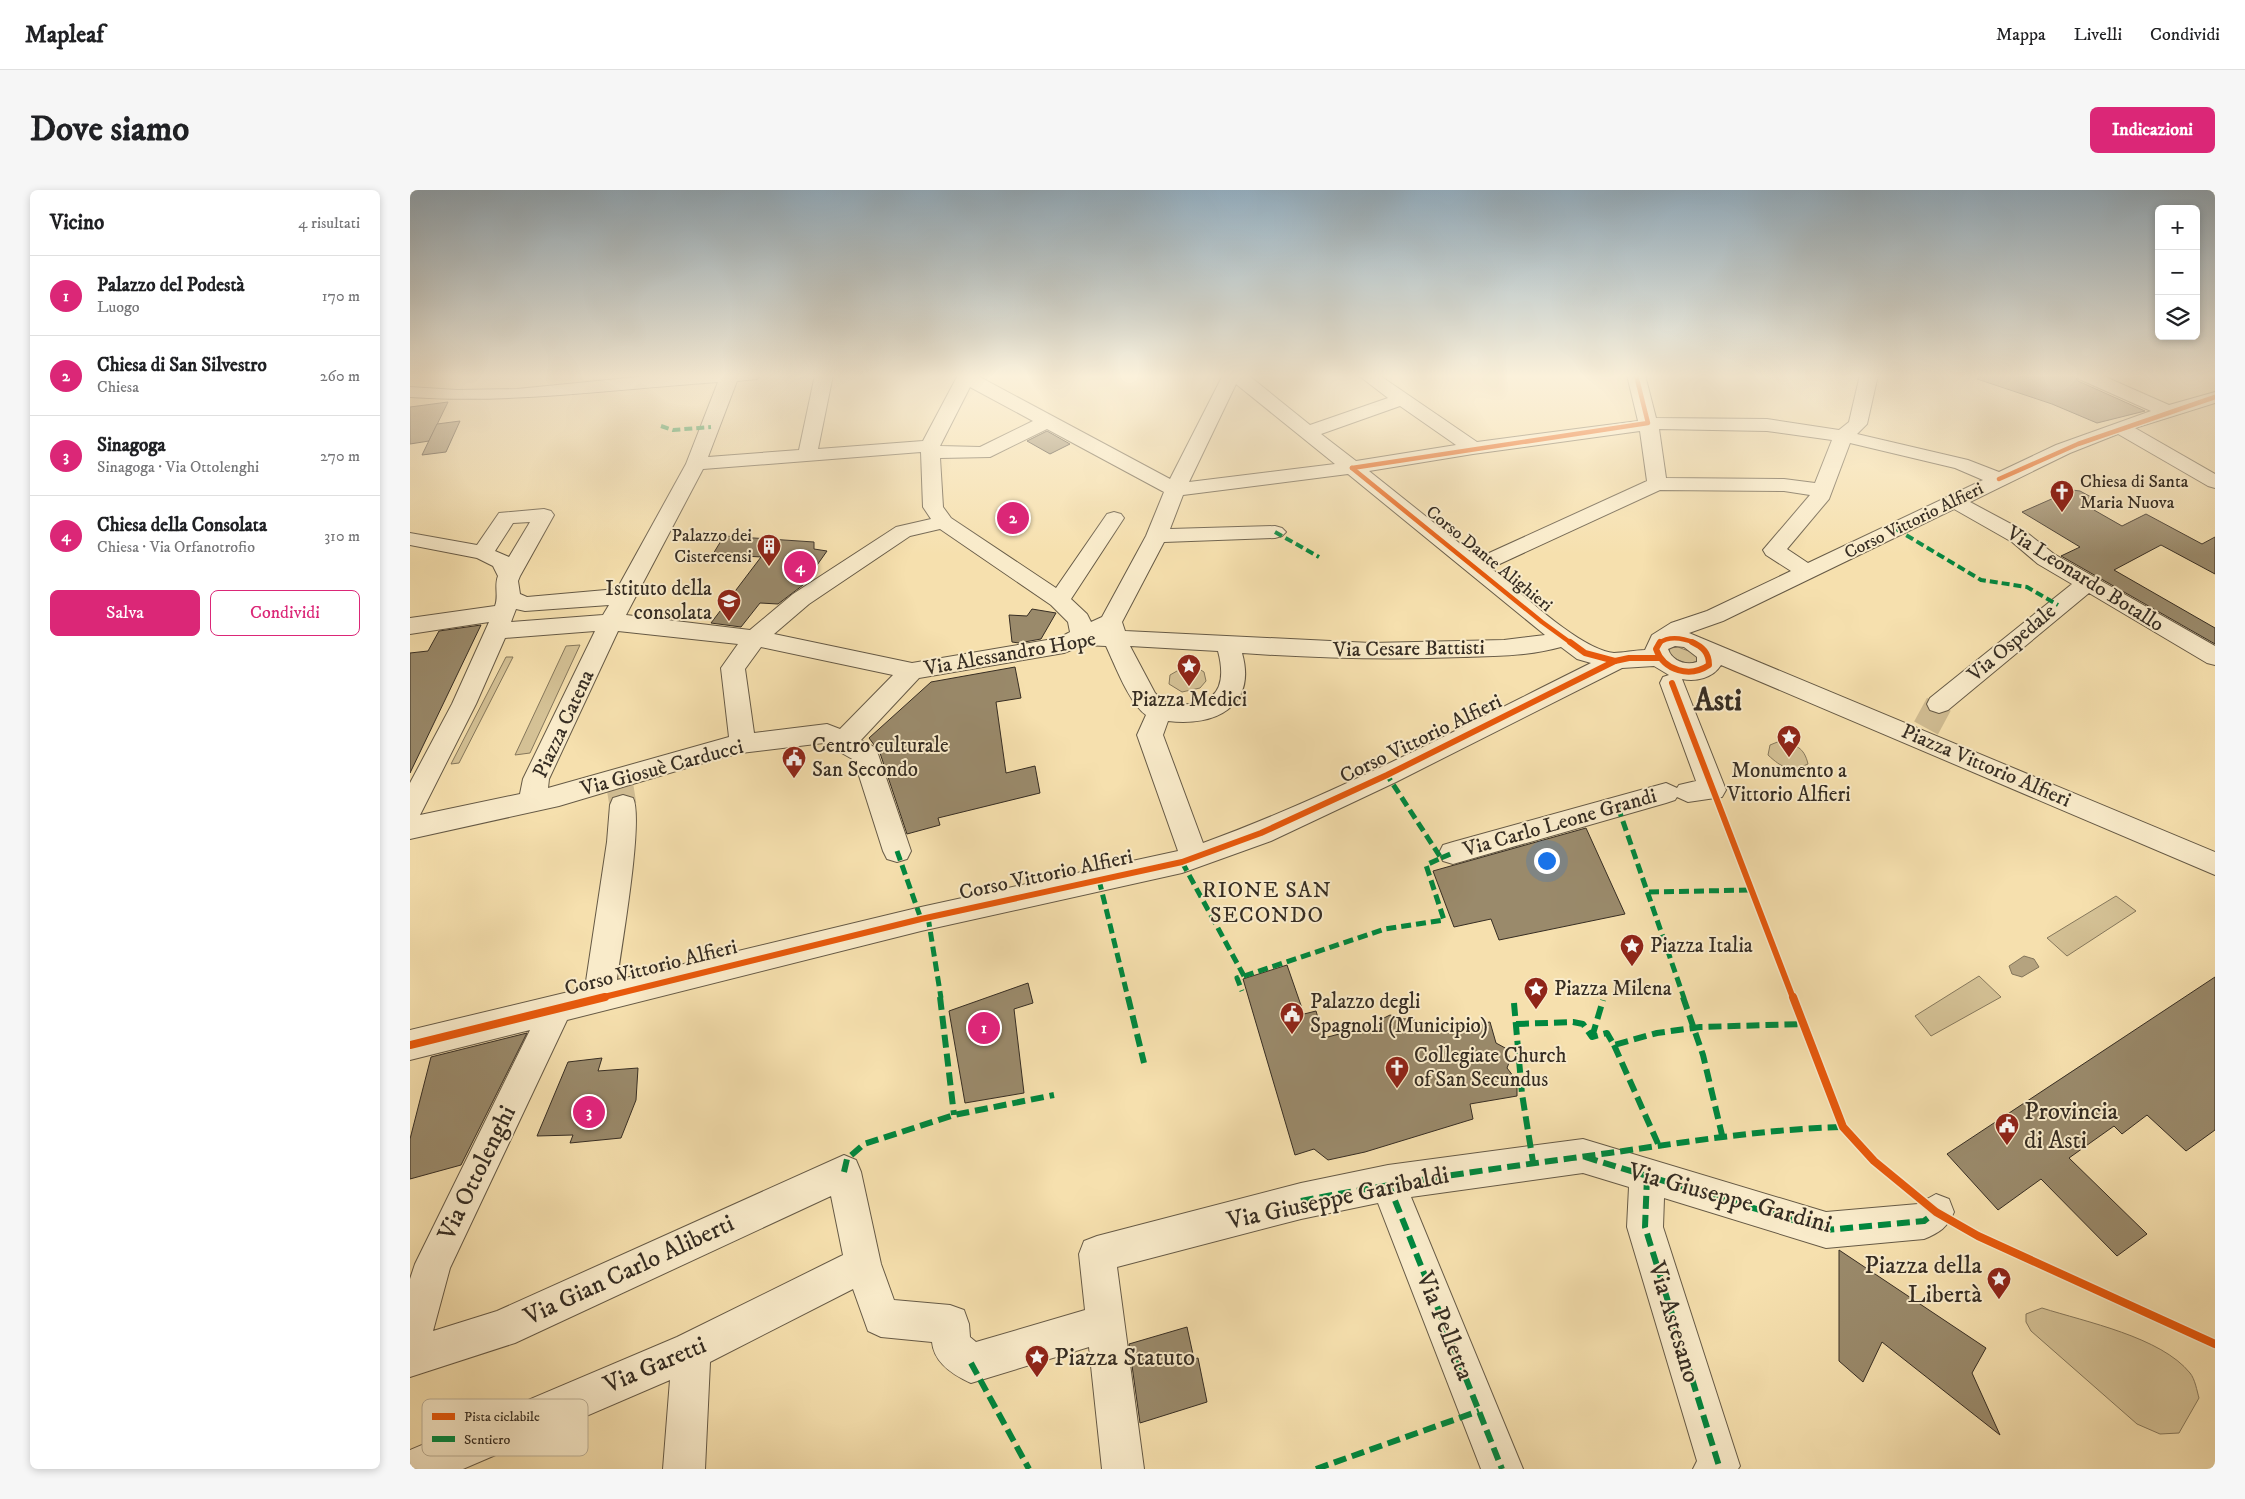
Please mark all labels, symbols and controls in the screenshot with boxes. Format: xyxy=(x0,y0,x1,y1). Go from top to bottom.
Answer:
text: Mapleaf xyxy=(25,20,104,50)
text: Mappa xyxy=(1996,24,2046,46)
text: Livelli xyxy=(2074,24,2122,46)
text: Condividi xyxy=(2150,24,2220,46)
button: Indicazioni xyxy=(2090,107,2215,153)
text: Dove siamo xyxy=(30,108,189,152)
map controls xyxy=(2155,205,2200,340)
button: + xyxy=(2155,205,2200,250)
text: Vicino xyxy=(50,210,104,236)
text: 4 risultati xyxy=(298,213,360,233)
button: − xyxy=(2155,250,2200,295)
text: Palazzo del Podestà xyxy=(97,274,245,297)
text: 1 xyxy=(63,286,69,306)
text: 170 m xyxy=(322,286,360,306)
button: layers xyxy=(2155,295,2200,340)
text: Luogo xyxy=(97,297,140,317)
text: Chiesa di San Silvestro xyxy=(97,354,267,377)
text: 2 xyxy=(62,366,70,386)
text: 260 m xyxy=(320,366,360,386)
text: Chiesa xyxy=(97,377,139,397)
text: Sinagoga xyxy=(97,434,166,457)
text: 3 xyxy=(63,446,69,466)
text: 270 m xyxy=(320,446,360,466)
text: Sinagoga · Via Ottolenghi xyxy=(97,457,259,477)
place label: Chiesa di Santa Maria Nuova xyxy=(2080,471,2189,514)
street label: Corso Vittorio Alfieri xyxy=(1841,478,1987,564)
church icon: Chiesa di Santa Maria Nuova xyxy=(2049,479,2075,513)
pin: 2 xyxy=(997,499,1029,537)
street label: Corso Dante Alighieri xyxy=(1421,501,1557,617)
text: Chiesa della Consolata xyxy=(97,514,267,537)
street label: Via Leonardo Botallo xyxy=(2001,520,2169,638)
place label: Palazzo dei Cistercensi xyxy=(672,525,752,568)
text: 4 xyxy=(61,526,71,546)
text: 310 m xyxy=(324,526,360,546)
building icon: Palazzo dei Cistercensi xyxy=(756,533,782,567)
text: Chiesa · Via Orfanotrofio xyxy=(97,537,255,557)
pin: 4 xyxy=(784,548,816,586)
place label: Istituto della consolata xyxy=(605,576,712,626)
school or university icon: Istituto della consolata xyxy=(716,588,742,622)
button: Salva xyxy=(50,590,200,636)
button: Condividi xyxy=(210,590,360,636)
street label: Via Ospedale xyxy=(1962,598,2062,688)
street label: Via Alessandro Hope xyxy=(921,626,1098,682)
street label: Via Cesare Battisti xyxy=(1332,635,1485,663)
place icon: Piazza Medici xyxy=(1176,653,1202,687)
street label: Piazza Catena xyxy=(528,666,600,782)
district label: Asti xyxy=(1693,682,1742,720)
place label: Piazza Medici xyxy=(1131,687,1247,713)
street label: Corso Vittorio Alfieri xyxy=(1336,688,1506,790)
street label: Piazza Vittorio Alfieri xyxy=(1897,719,2075,813)
place icon: Monumento a Vittorio Alfieri xyxy=(1776,724,1802,758)
place label: Centro culturale San Secondo xyxy=(812,733,949,783)
street label: Via Giosuè Carducci xyxy=(577,734,746,802)
public building icon: Centro culturale San Secondo xyxy=(781,745,807,779)
place label: Monumento a Vittorio Alfieri xyxy=(1726,758,1851,808)
street label: Via Carlo Leone Grandi xyxy=(1459,783,1660,863)
street label: Corso Vittorio Alfieri xyxy=(957,844,1135,906)
your location xyxy=(1534,848,1560,874)
district label: RIONE SAN SECONDO xyxy=(1202,877,1332,929)
place icon: Piazza Italia xyxy=(1619,933,1645,967)
place label: Piazza Italia xyxy=(1650,933,1753,959)
street label: Corso Vittorio Alfieri xyxy=(562,934,740,1002)
place icon: Piazza Milena xyxy=(1523,976,1549,1010)
place label: Piazza Milena xyxy=(1554,976,1672,1002)
place label: Palazzo degli Spagnoli (Municipio) xyxy=(1310,989,1488,1039)
public building icon: Palazzo degli Spagnoli (Municipio) xyxy=(1279,1001,1305,1035)
pin: 1 xyxy=(968,1009,1000,1047)
place label: Collegiate Church of San Secundus xyxy=(1414,1043,1567,1093)
church icon: Collegiate Church of San Secundus xyxy=(1384,1055,1410,1089)
pin: 3 xyxy=(573,1093,605,1131)
place label: Provincia di Asti xyxy=(2024,1096,2119,1156)
street label: Via Ottolenghi xyxy=(431,1100,523,1246)
public building icon: Provincia di Asti xyxy=(1994,1112,2020,1146)
street label: Via Giuseppe Gardini xyxy=(1624,1156,1835,1240)
street label: Via Giuseppe Garibaldi xyxy=(1223,1159,1452,1237)
street label: Via Gian Carlo Aliberti xyxy=(518,1208,739,1333)
place label: Piazza della Libertà xyxy=(1864,1250,1982,1310)
street label: Via Astesano xyxy=(1641,1257,1707,1386)
street label: Via Pelletta xyxy=(1409,1266,1481,1385)
place icon: Piazza della Libertà xyxy=(1986,1266,2012,1300)
street label: Via Garetti xyxy=(598,1330,711,1401)
place label: Piazza Statuto xyxy=(1054,1342,1195,1373)
place icon: Piazza Statuto xyxy=(1024,1344,1050,1378)
legend xyxy=(422,1399,588,1456)
text: Pista ciclabile xyxy=(464,1408,540,1426)
text: Sentiero xyxy=(464,1431,510,1449)

